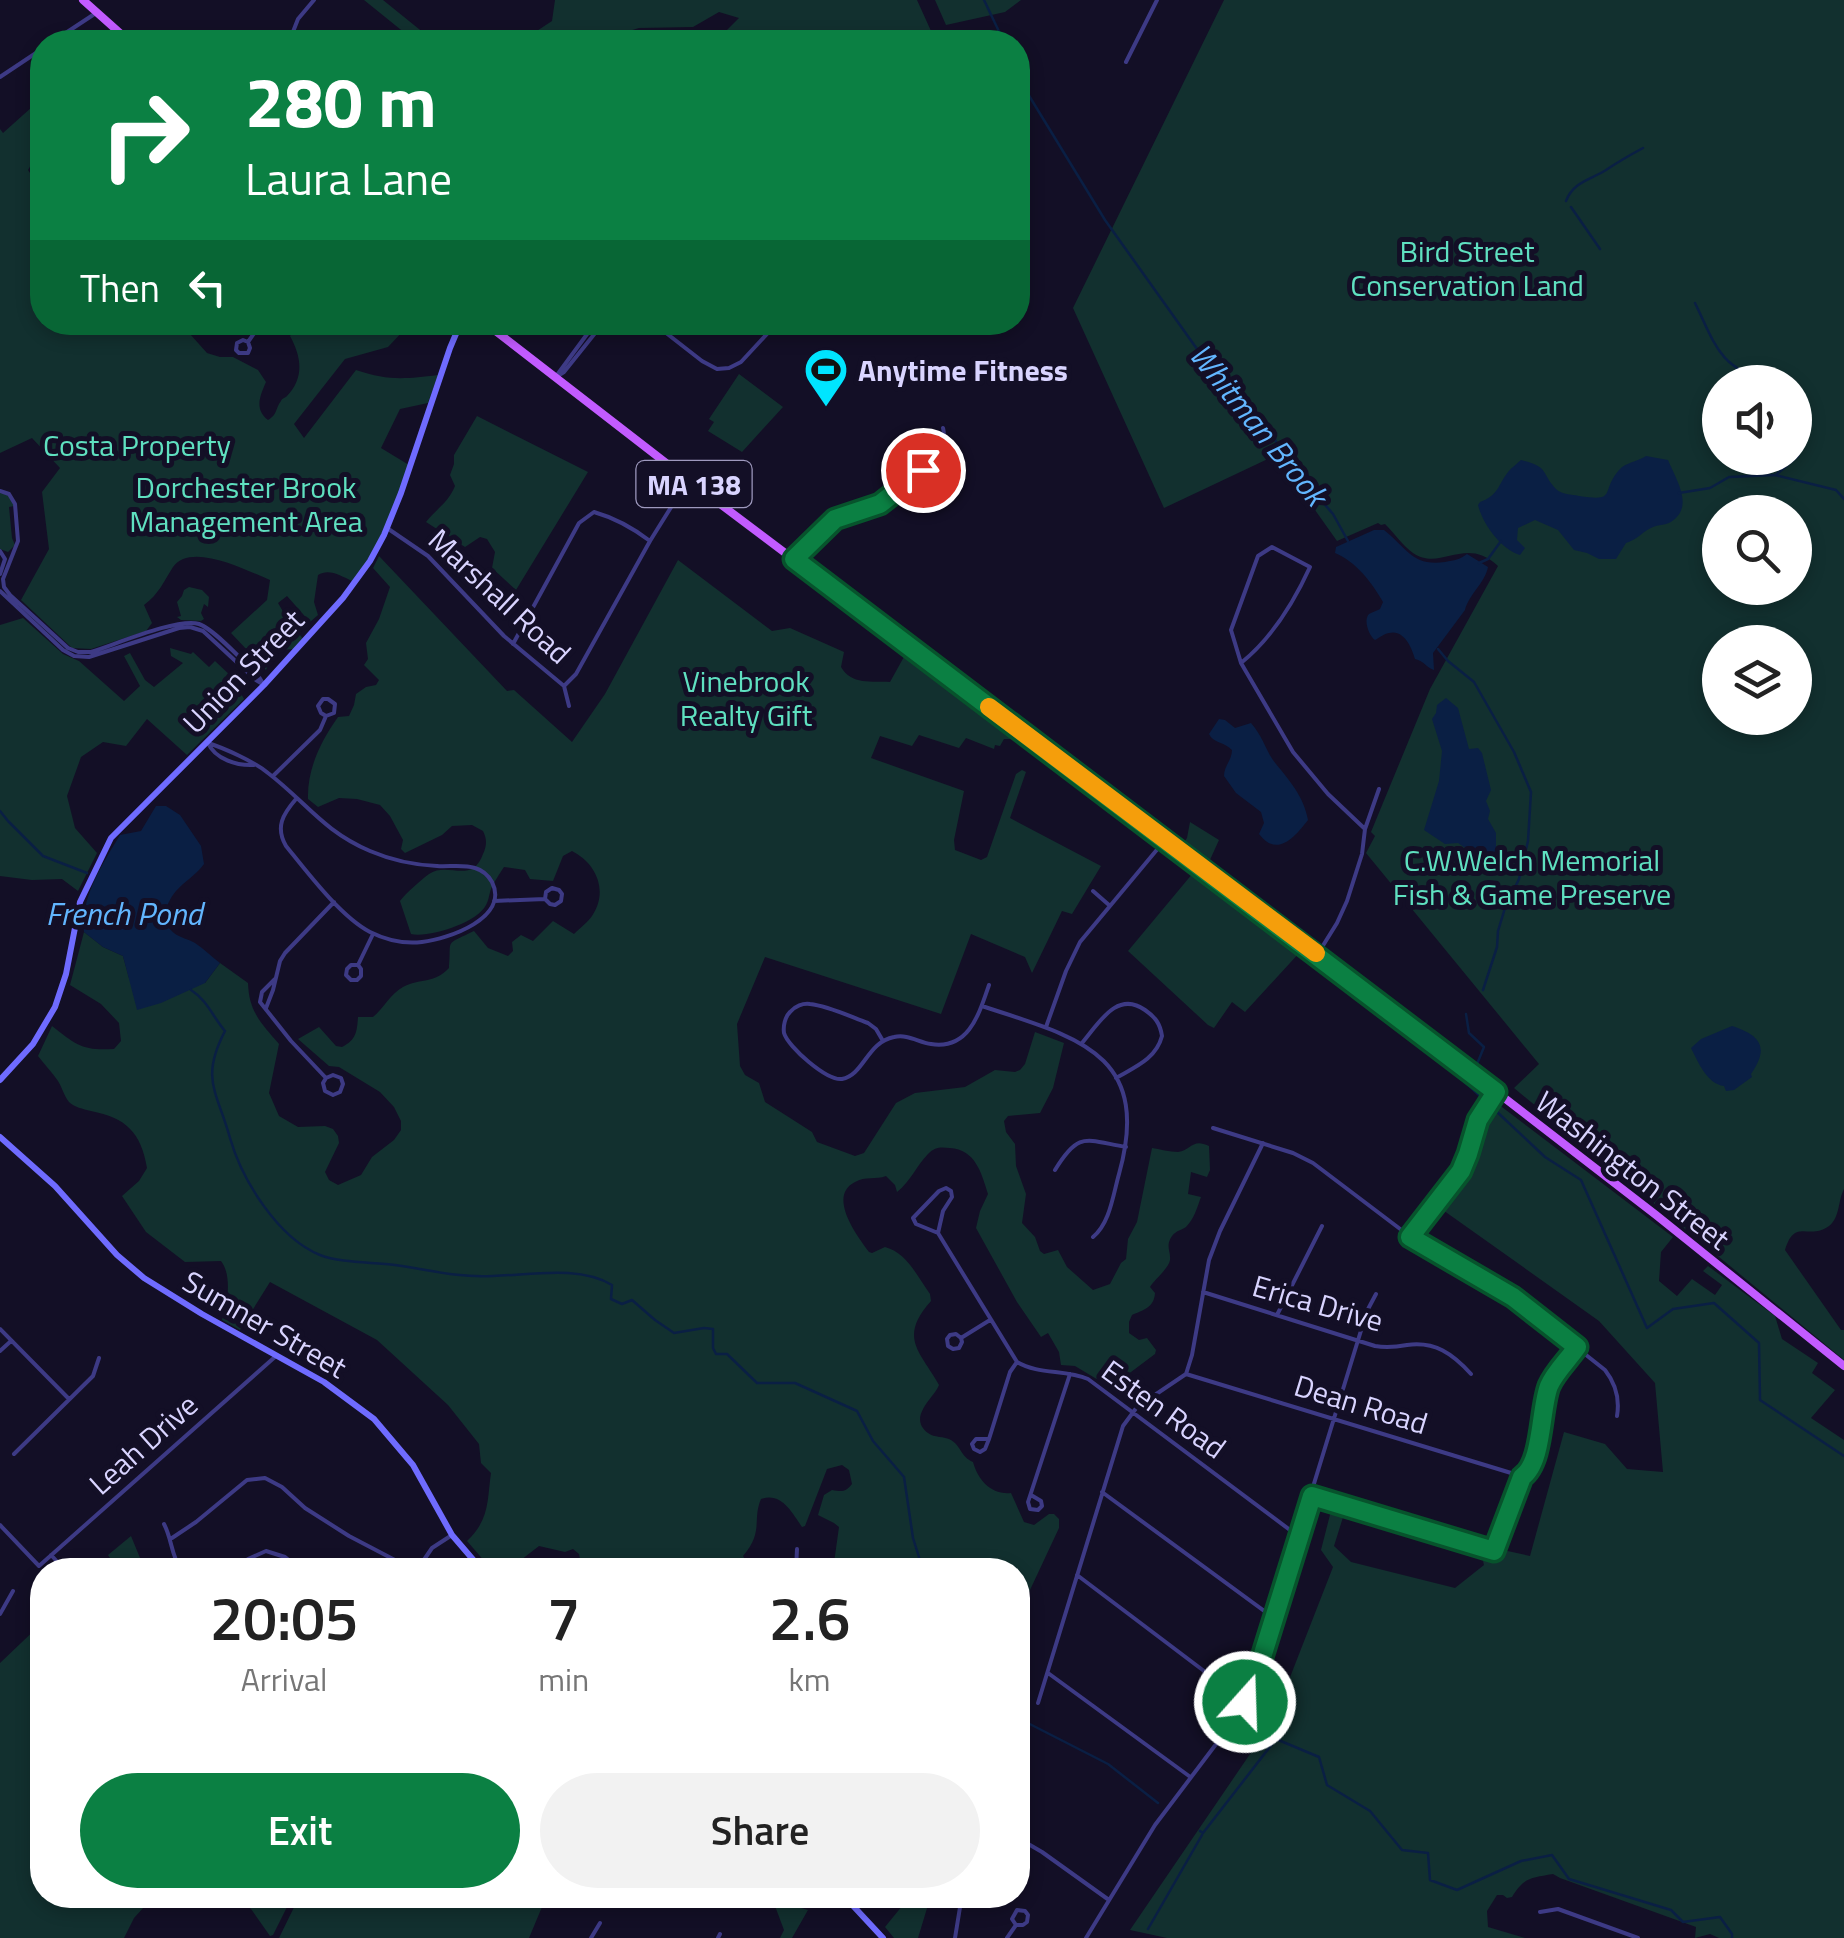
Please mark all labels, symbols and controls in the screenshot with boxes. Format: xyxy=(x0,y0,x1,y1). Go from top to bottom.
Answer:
text: 280 m xyxy=(245,48,437,154)
icon: right xyxy=(80,70,210,200)
text: Laura Lane xyxy=(245,144,452,212)
park label: Bird Street Conservation Land xyxy=(1350,228,1584,308)
text: Then xyxy=(80,259,160,317)
icon: left xyxy=(180,260,235,315)
water label: Whitman Brook xyxy=(1178,332,1342,519)
sports icon: Anytime Fitness xyxy=(803,347,849,408)
place label: Anytime Fitness xyxy=(858,347,1068,393)
map controls xyxy=(1702,365,1812,735)
button: sound xyxy=(1702,365,1812,475)
park label: Costa Property xyxy=(43,422,231,468)
pin xyxy=(881,428,966,513)
icon: arrive xyxy=(896,443,951,498)
road number: MA 138 xyxy=(636,461,752,507)
park label: Dorchester Brook Management Area xyxy=(129,464,363,544)
button: search xyxy=(1702,495,1812,605)
street label: Marshall Road xyxy=(418,517,582,675)
street label: Union Street xyxy=(172,598,315,744)
button: layers xyxy=(1702,625,1812,735)
park label: Vinebrook Realty Gift xyxy=(680,658,813,738)
park label: C.W.Welch Memorial Fish & Game Preserve xyxy=(1393,837,1671,917)
water label: French Pond xyxy=(46,889,206,937)
street label: Washington Street xyxy=(1526,1079,1740,1261)
street label: Sumner Street xyxy=(174,1258,356,1390)
street label: Erica Drive xyxy=(1247,1262,1389,1344)
street label: Esten Road xyxy=(1092,1348,1236,1470)
street label: Dean Road xyxy=(1289,1362,1433,1446)
street label: Leah Drive xyxy=(78,1382,208,1506)
text: 20:05 xyxy=(210,1572,358,1663)
text: 7 xyxy=(547,1572,580,1663)
text: 2.6 xyxy=(769,1572,850,1663)
position arrow xyxy=(1193,1650,1297,1754)
text: Arrival xyxy=(241,1655,327,1703)
text: min xyxy=(538,1655,589,1703)
text: km xyxy=(788,1655,831,1703)
button: Exit xyxy=(80,1773,520,1888)
button: Share xyxy=(540,1773,980,1888)

